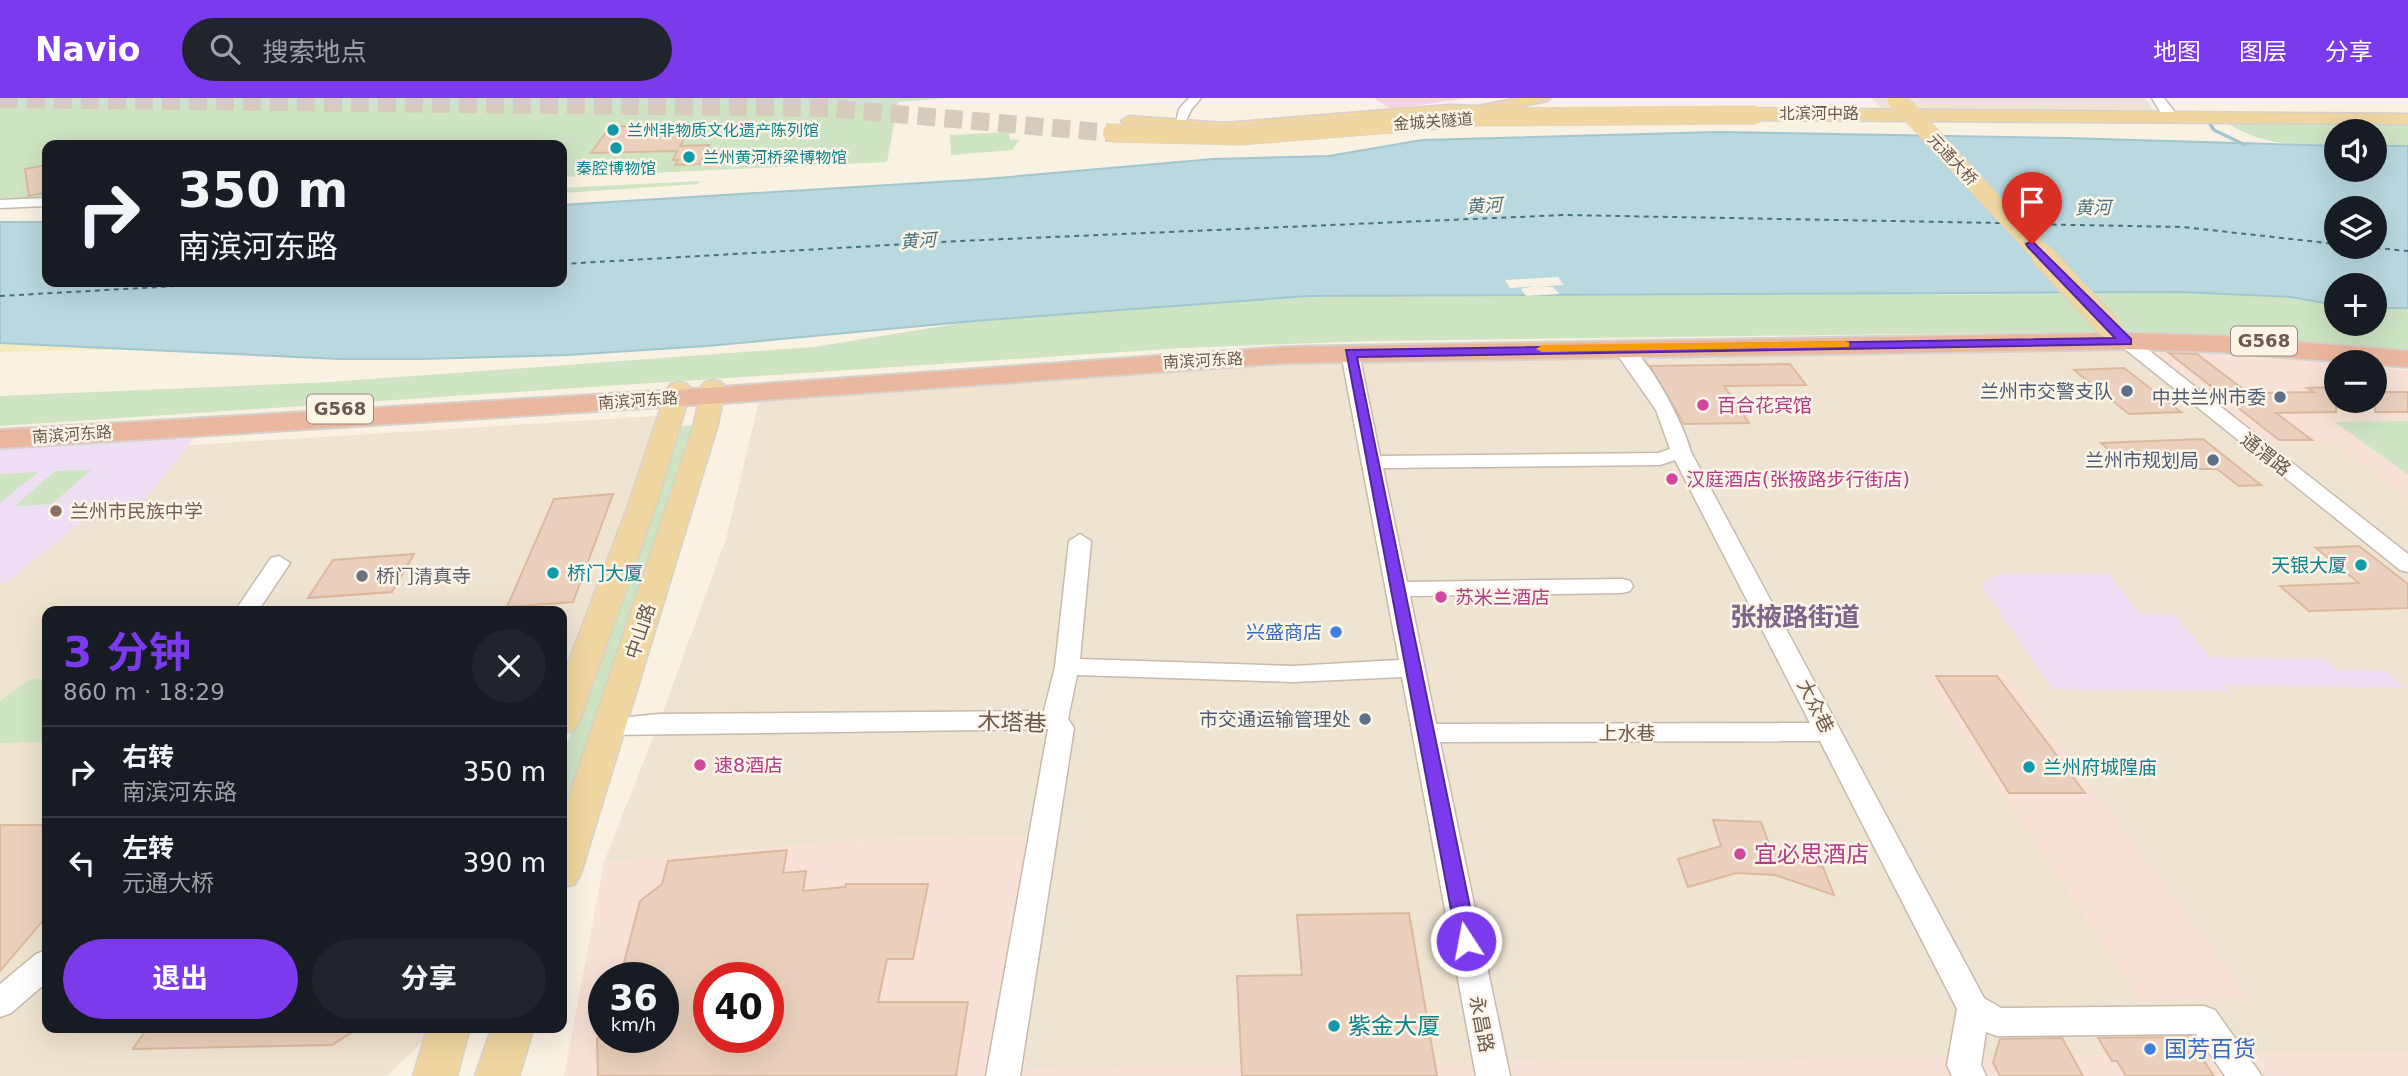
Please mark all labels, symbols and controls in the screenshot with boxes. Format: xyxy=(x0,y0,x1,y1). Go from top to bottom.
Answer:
search box xyxy=(182,18,672,81)
text: Navio xyxy=(35,30,140,69)
icon: search xyxy=(206,30,244,68)
text: 搜索地点 xyxy=(262,37,366,67)
text: 地图 xyxy=(2153,38,2201,66)
text: 图层 xyxy=(2239,38,2287,66)
text: 分享 xyxy=(2325,38,2373,66)
street label: 北滨河中路 xyxy=(1779,104,1859,123)
street label: 金城关隧道 xyxy=(1392,109,1474,134)
map controls xyxy=(2324,119,2387,413)
button: sound xyxy=(2324,119,2387,182)
place label: 兰州非物质文化遗产陈列馆 xyxy=(627,121,819,140)
marker: 兰州非物质文化遗产陈列馆 xyxy=(605,122,621,138)
street label: 元通大桥 xyxy=(1924,129,1981,189)
marker: 秦腔博物馆 xyxy=(608,140,624,156)
place label: 兰州黄河桥梁博物馆 xyxy=(703,148,847,167)
marker: 兰州黄河桥梁博物馆 xyxy=(681,149,697,165)
place label: 秦腔博物馆 xyxy=(576,159,656,178)
text: 350 m xyxy=(178,162,348,219)
icon: right xyxy=(63,168,154,259)
pin xyxy=(2002,172,2062,244)
icon: arrive xyxy=(2013,183,2051,221)
water label: 黄河 xyxy=(1465,194,1506,217)
button: layers xyxy=(2324,196,2387,259)
water label: 黄河 xyxy=(2075,197,2114,218)
text: 南滨河东路 xyxy=(178,228,338,266)
water label: 黄河 xyxy=(899,229,940,252)
button: + xyxy=(2324,273,2387,336)
road number: G568 xyxy=(2231,327,2297,356)
street label: 南滨河东路 xyxy=(1163,349,1243,372)
button: − xyxy=(2324,350,2387,413)
place label: 兰州市交警支队 xyxy=(1980,380,2113,402)
marker: 兰州市交警支队 xyxy=(2119,383,2135,399)
place label: 中共兰州市委 xyxy=(2152,386,2266,408)
street label: 南滨河东路 xyxy=(597,388,679,413)
marker: 中共兰州市委 xyxy=(2272,389,2288,405)
road number: G568 xyxy=(307,394,373,424)
place label: 百合花宾馆 xyxy=(1717,394,1812,416)
marker: 百合花宾馆 xyxy=(1695,397,1711,413)
street label: 南滨河东路 xyxy=(31,422,113,447)
street label: 通渭路 xyxy=(2237,428,2295,480)
place label: 兰州市规划局 xyxy=(2085,449,2199,471)
marker: 兰州市规划局 xyxy=(2205,452,2221,468)
place label: 汉庭酒店(张掖路步行街店) xyxy=(1686,468,1910,490)
marker: 汉庭酒店(张掖路步行街店) xyxy=(1664,471,1680,487)
place label: 兰州市民族中学 xyxy=(70,500,203,522)
marker: 兰州市民族中学 xyxy=(48,503,64,519)
place label: 天银大厦 xyxy=(2271,554,2347,576)
marker: 天银大厦 xyxy=(2353,557,2369,573)
place label: 桥门大厦 xyxy=(567,562,643,584)
place label: 桥门清真寺 xyxy=(376,565,471,587)
marker: 桥门大厦 xyxy=(545,565,561,581)
marker: 桥门清真寺 xyxy=(354,568,370,584)
place label: 苏米兰酒店 xyxy=(1455,586,1550,608)
marker: 苏米兰酒店 xyxy=(1433,589,1449,605)
street label: 中山路 xyxy=(621,600,659,662)
district label: 张掖路街道 xyxy=(1730,602,1860,632)
place label: 兴盛商店 xyxy=(1246,621,1322,643)
marker: 兴盛商店 xyxy=(1328,624,1344,640)
text: 3 分钟 xyxy=(63,628,191,677)
button: close xyxy=(472,629,546,703)
street label: 大众巷 xyxy=(1793,676,1839,736)
text: 860 m · 18:29 xyxy=(63,679,225,705)
street label: 木塔巷 xyxy=(977,708,1047,736)
place label: 市交通运输管理处 xyxy=(1199,708,1351,730)
marker: 市交通运输管理处 xyxy=(1357,711,1373,727)
street label: 上水巷 xyxy=(1598,722,1656,744)
text: 右转 xyxy=(122,742,174,772)
icon: right xyxy=(63,753,101,791)
place label: 速8酒店 xyxy=(714,754,783,776)
place label: 兰州府城隍庙 xyxy=(2043,756,2157,778)
text: 350 m xyxy=(463,757,546,787)
marker: 速8酒店 xyxy=(692,757,708,773)
marker: 兰州府城隍庙 xyxy=(2021,759,2037,775)
text: 南滨河东路 xyxy=(122,779,237,805)
text: 左转 xyxy=(122,833,174,863)
place label: 宜必思酒店 xyxy=(1754,841,1869,867)
icon: left xyxy=(63,844,101,882)
marker: 宜必思酒店 xyxy=(1732,846,1748,862)
text: 390 m xyxy=(463,848,546,878)
text: 元通大桥 xyxy=(122,870,214,896)
position arrow xyxy=(1429,904,1503,978)
button: 退出 xyxy=(63,939,298,1019)
button: 分享 xyxy=(312,939,546,1019)
speed limit sign: 40 xyxy=(693,962,784,1053)
text: 36 xyxy=(609,978,658,1018)
street label: 永昌路 xyxy=(1466,994,1498,1054)
place label: 紫金大厦 xyxy=(1348,1013,1440,1039)
text: km/h xyxy=(611,1014,656,1035)
marker: 紫金大厦 xyxy=(1326,1018,1342,1034)
place label: 国芳百货 xyxy=(2164,1036,2256,1062)
marker: 国芳百货 xyxy=(2142,1041,2158,1057)

